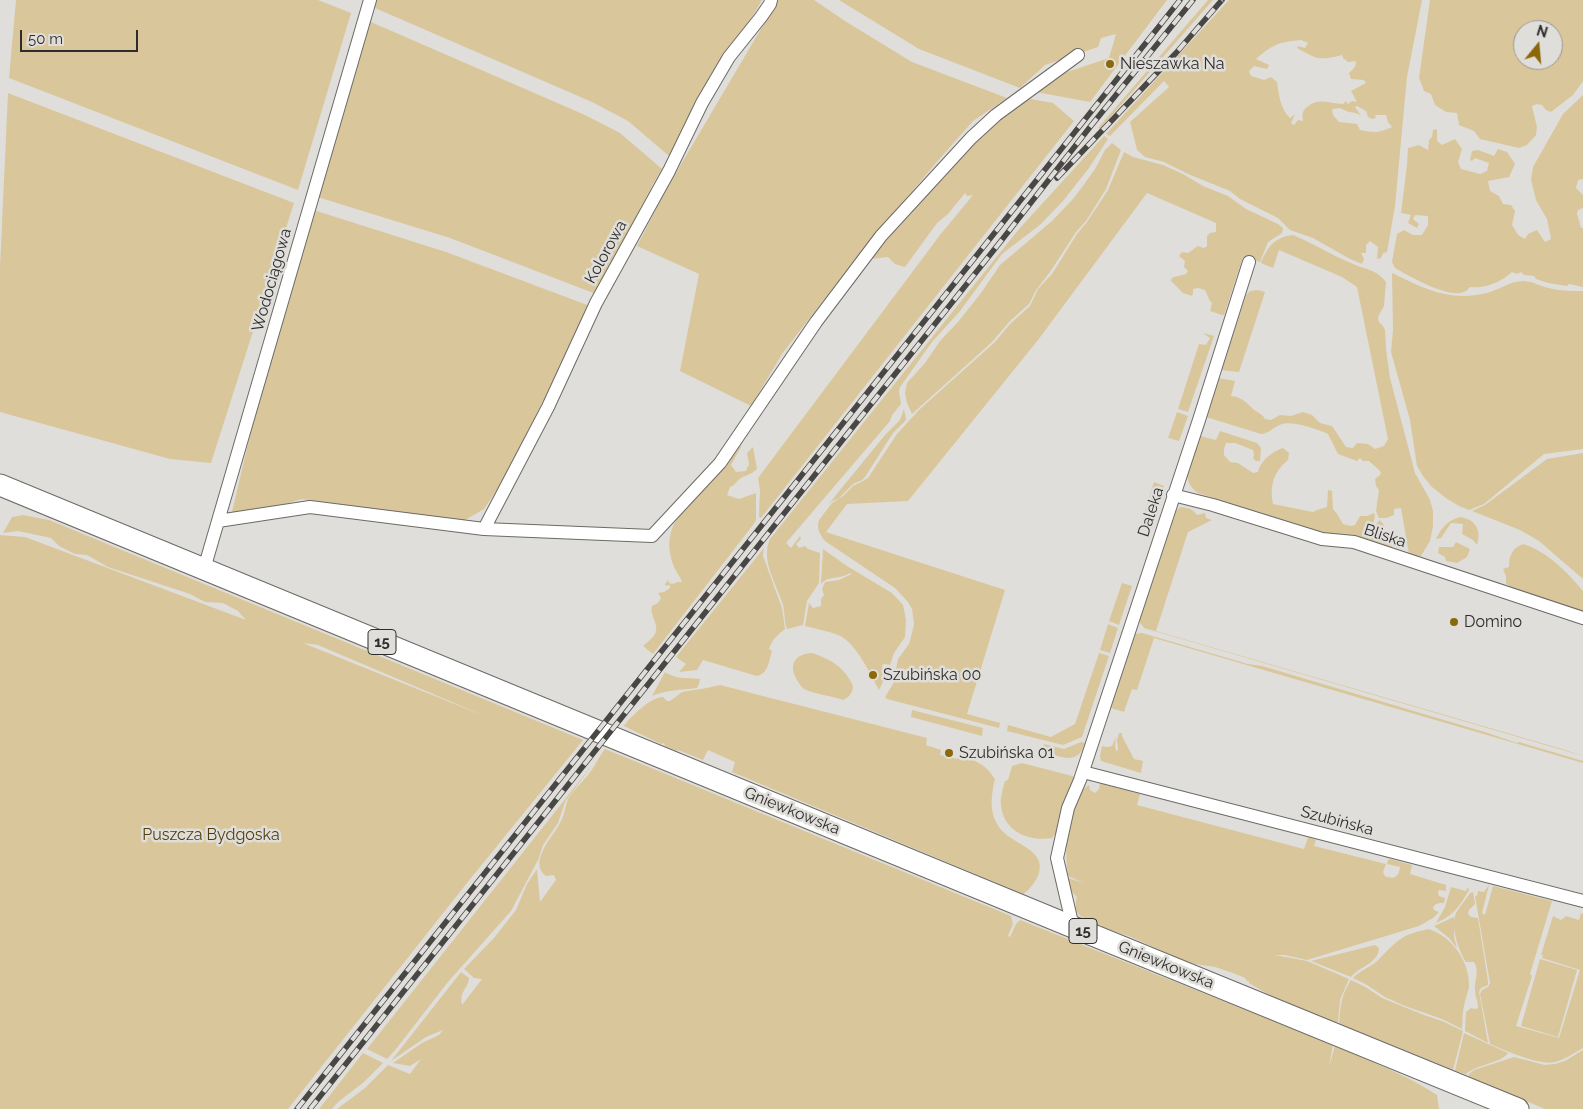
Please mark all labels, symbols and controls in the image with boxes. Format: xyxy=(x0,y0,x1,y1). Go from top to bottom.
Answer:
scale bar xyxy=(22,20,140,52)
north arrow xyxy=(1513,20,1563,70)
text: N xyxy=(1535,22,1550,41)
text: 50 m xyxy=(28,30,63,48)
place label: Nieszawka Na xyxy=(1120,54,1225,74)
marker: Nieszawka Na xyxy=(1104,58,1116,70)
street label: Kolorowa xyxy=(581,217,631,287)
street label: Wodociągowa xyxy=(248,226,296,334)
street label: Daleka xyxy=(1134,485,1168,539)
street label: Bliska xyxy=(1361,520,1409,552)
place label: Domino xyxy=(1464,612,1522,632)
marker: Domino xyxy=(1448,616,1460,628)
road number: 15 xyxy=(368,630,396,654)
place label: Szubińska 00 xyxy=(883,665,981,685)
marker: Szubińska 00 xyxy=(867,669,879,681)
place label: Szubińska 01 xyxy=(959,743,1054,763)
marker: Szubińska 01 xyxy=(943,747,955,759)
street label: Gniewkowska xyxy=(741,783,843,839)
street label: Szubińska xyxy=(1298,802,1376,840)
park label: Puszcza Bydgoska xyxy=(142,825,280,845)
road number: 15 xyxy=(1069,918,1097,944)
street label: Gniewkowska xyxy=(1115,937,1217,993)

